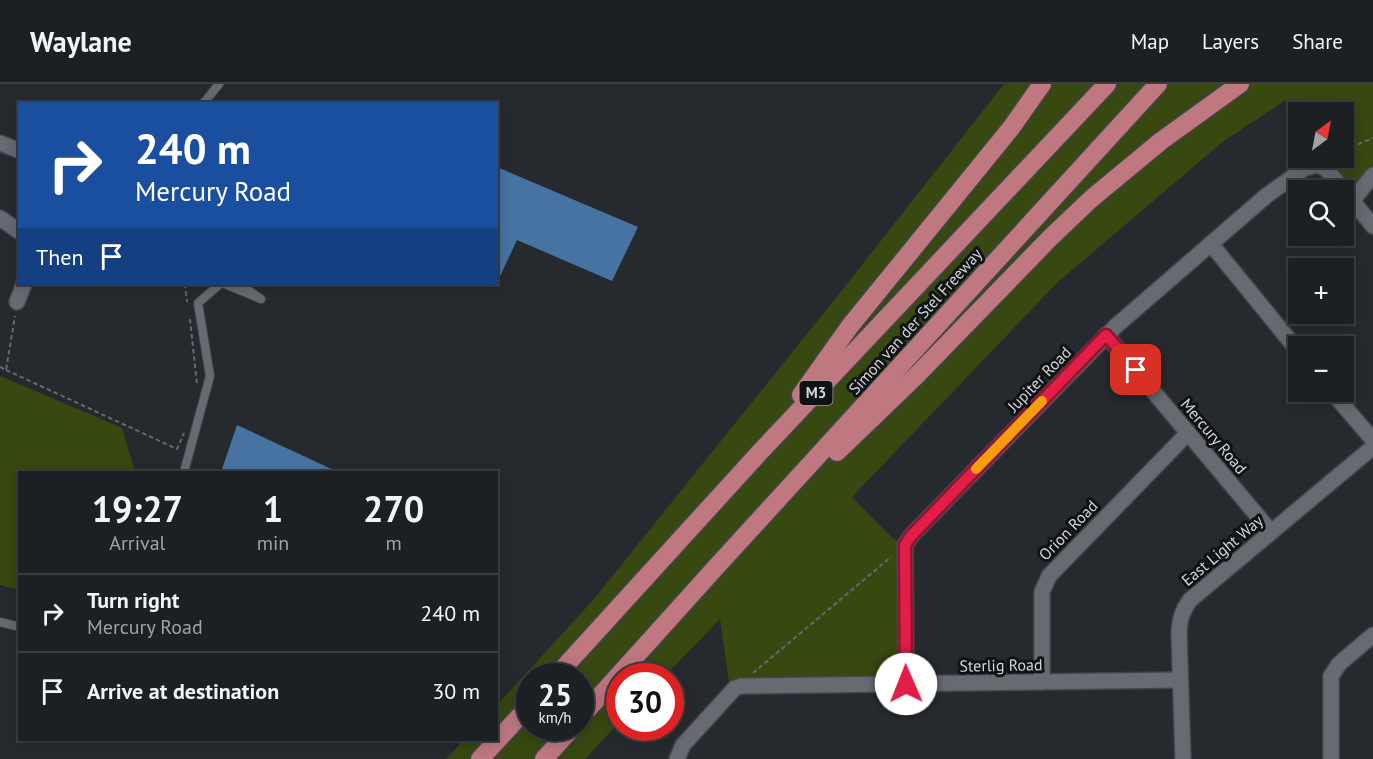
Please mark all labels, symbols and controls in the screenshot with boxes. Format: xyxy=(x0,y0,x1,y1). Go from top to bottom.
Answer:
text: Waylane xyxy=(30,23,132,60)
text: Map xyxy=(1131,28,1169,55)
text: Layers xyxy=(1202,28,1259,55)
text: Share xyxy=(1292,28,1343,55)
north arrow xyxy=(1288,102,1354,168)
map controls xyxy=(1288,102,1354,402)
text: 240 m xyxy=(135,121,251,176)
icon: right xyxy=(36,126,114,204)
text: Mercury Road xyxy=(135,174,291,208)
button: search xyxy=(1288,180,1354,246)
icon: arrive xyxy=(95,240,128,273)
text: Then xyxy=(36,243,83,271)
street label: Simon van der Stel Freeway xyxy=(844,243,986,398)
button: + xyxy=(1288,258,1354,324)
button: − xyxy=(1288,336,1354,402)
street label: Jupiter Road xyxy=(1002,342,1075,417)
pin xyxy=(1110,344,1161,395)
icon: arrive xyxy=(1119,353,1152,386)
road number: M3 xyxy=(800,381,832,405)
street label: Mercury Road xyxy=(1177,394,1251,478)
text: 19:27 xyxy=(92,485,183,532)
text: 1 xyxy=(263,485,283,532)
text: 270 xyxy=(363,485,424,532)
street label: Orion Road xyxy=(1034,496,1102,564)
street label: East Light Way xyxy=(1177,510,1267,590)
text: Arrival xyxy=(109,530,165,556)
text: min xyxy=(257,530,289,556)
text: m xyxy=(386,530,402,556)
text: Turn right xyxy=(87,586,179,614)
icon: right xyxy=(36,597,69,630)
text: 240 m xyxy=(420,599,480,627)
text: Mercury Road xyxy=(87,614,203,640)
position arrow xyxy=(874,652,938,716)
street label: Sterlig Road xyxy=(959,654,1043,676)
speed limit sign: 30 xyxy=(606,663,684,741)
icon: arrive xyxy=(36,675,69,708)
text: 25 xyxy=(538,675,572,714)
text: Arrive at destination xyxy=(87,677,279,705)
text: 30 m xyxy=(432,677,480,705)
text: km/h xyxy=(539,708,571,727)

